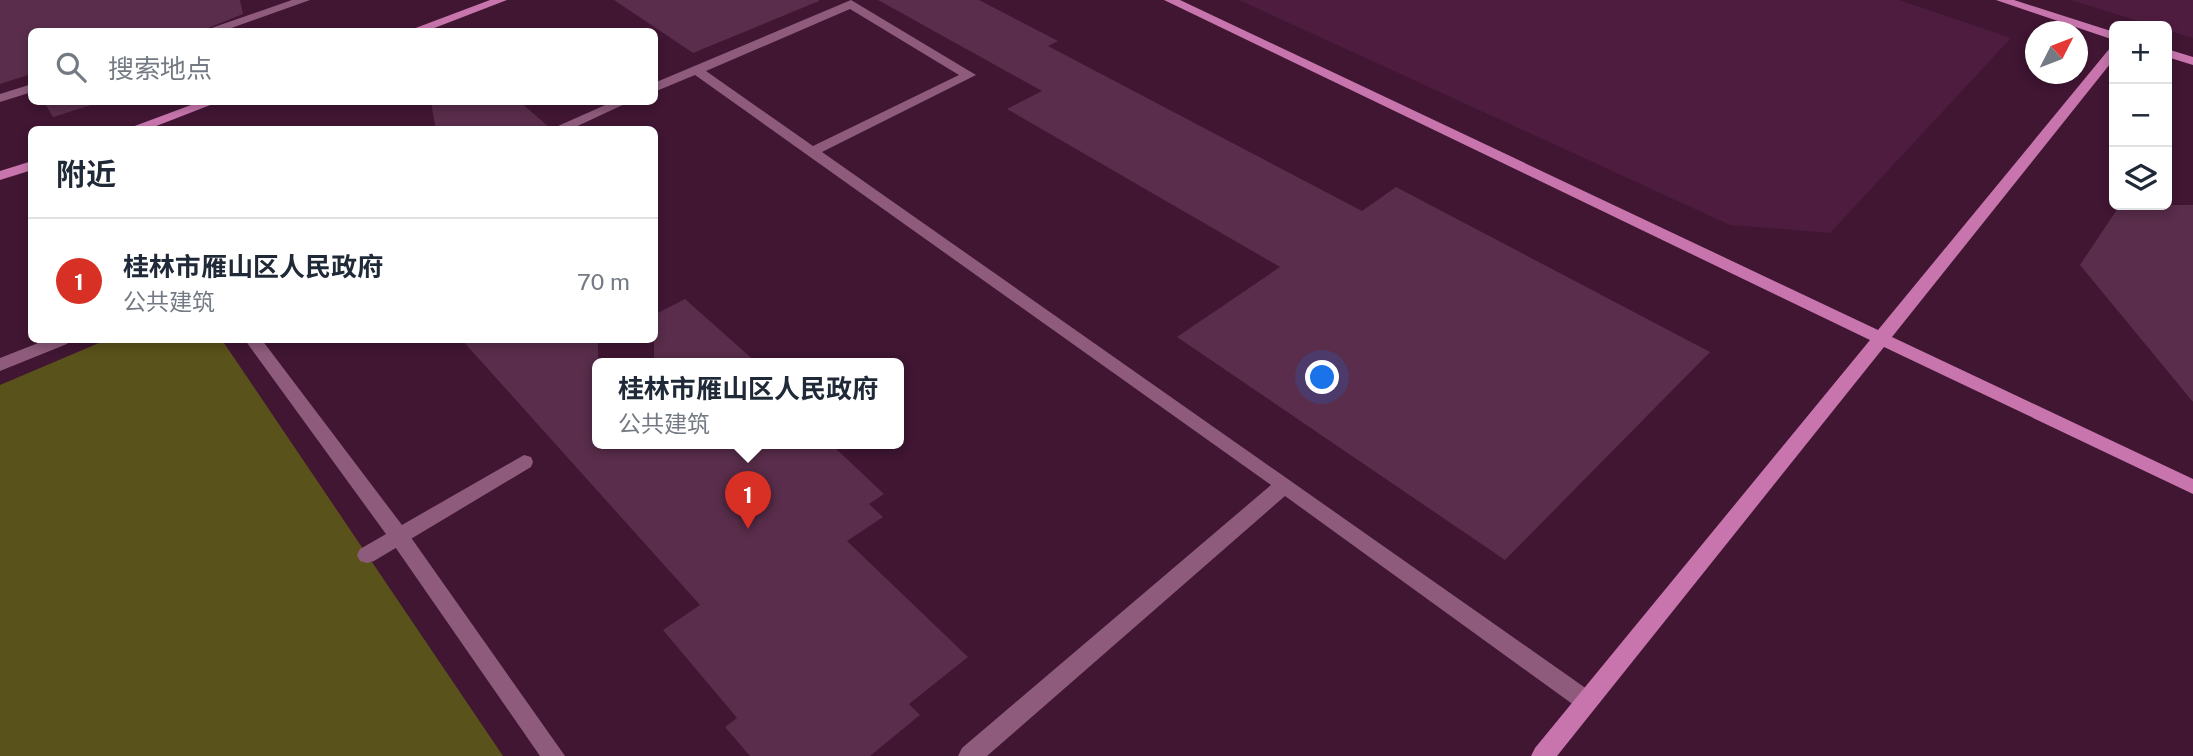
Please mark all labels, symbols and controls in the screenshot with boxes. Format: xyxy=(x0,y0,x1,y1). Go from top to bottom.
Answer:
north arrow xyxy=(2025,21,2088,84)
map controls xyxy=(2109,21,2172,210)
button: + xyxy=(2109,21,2172,84)
search box xyxy=(28,28,658,105)
icon: search xyxy=(52,48,90,86)
text: 搜索地点 xyxy=(108,53,212,84)
button: − xyxy=(2109,84,2172,147)
button: layers xyxy=(2109,147,2172,210)
text: 附近 xyxy=(56,156,116,192)
text: 桂林市雁山区人民政府 xyxy=(123,251,383,282)
text: 1 xyxy=(74,268,84,295)
text: 70 m xyxy=(577,268,630,295)
text: 公共建筑 xyxy=(123,288,215,315)
popup xyxy=(592,358,904,449)
your location xyxy=(1305,360,1339,394)
text: 桂林市雁山区人民政府 xyxy=(618,373,878,404)
text: 公共建筑 xyxy=(618,410,710,437)
pin: 1 xyxy=(725,471,771,529)

